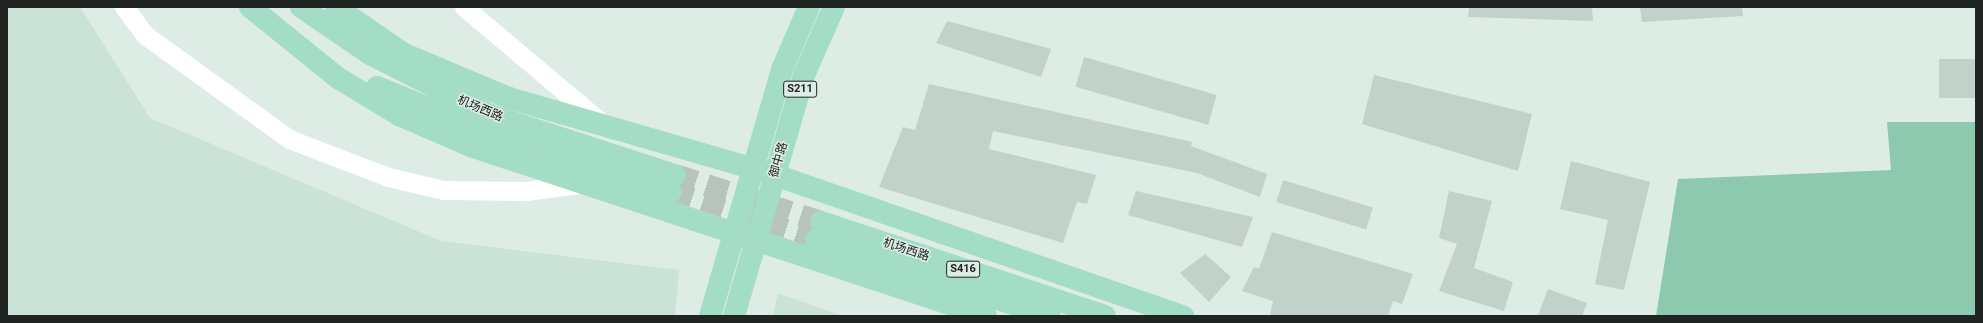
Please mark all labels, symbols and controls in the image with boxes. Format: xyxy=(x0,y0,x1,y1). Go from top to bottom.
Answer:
road number: S211 xyxy=(783,80,817,98)
street label: 机场西路 xyxy=(455,93,505,125)
street label: 御中路 xyxy=(767,141,791,179)
street label: 机场西路 xyxy=(881,236,931,264)
road number: S416 xyxy=(946,260,980,278)

